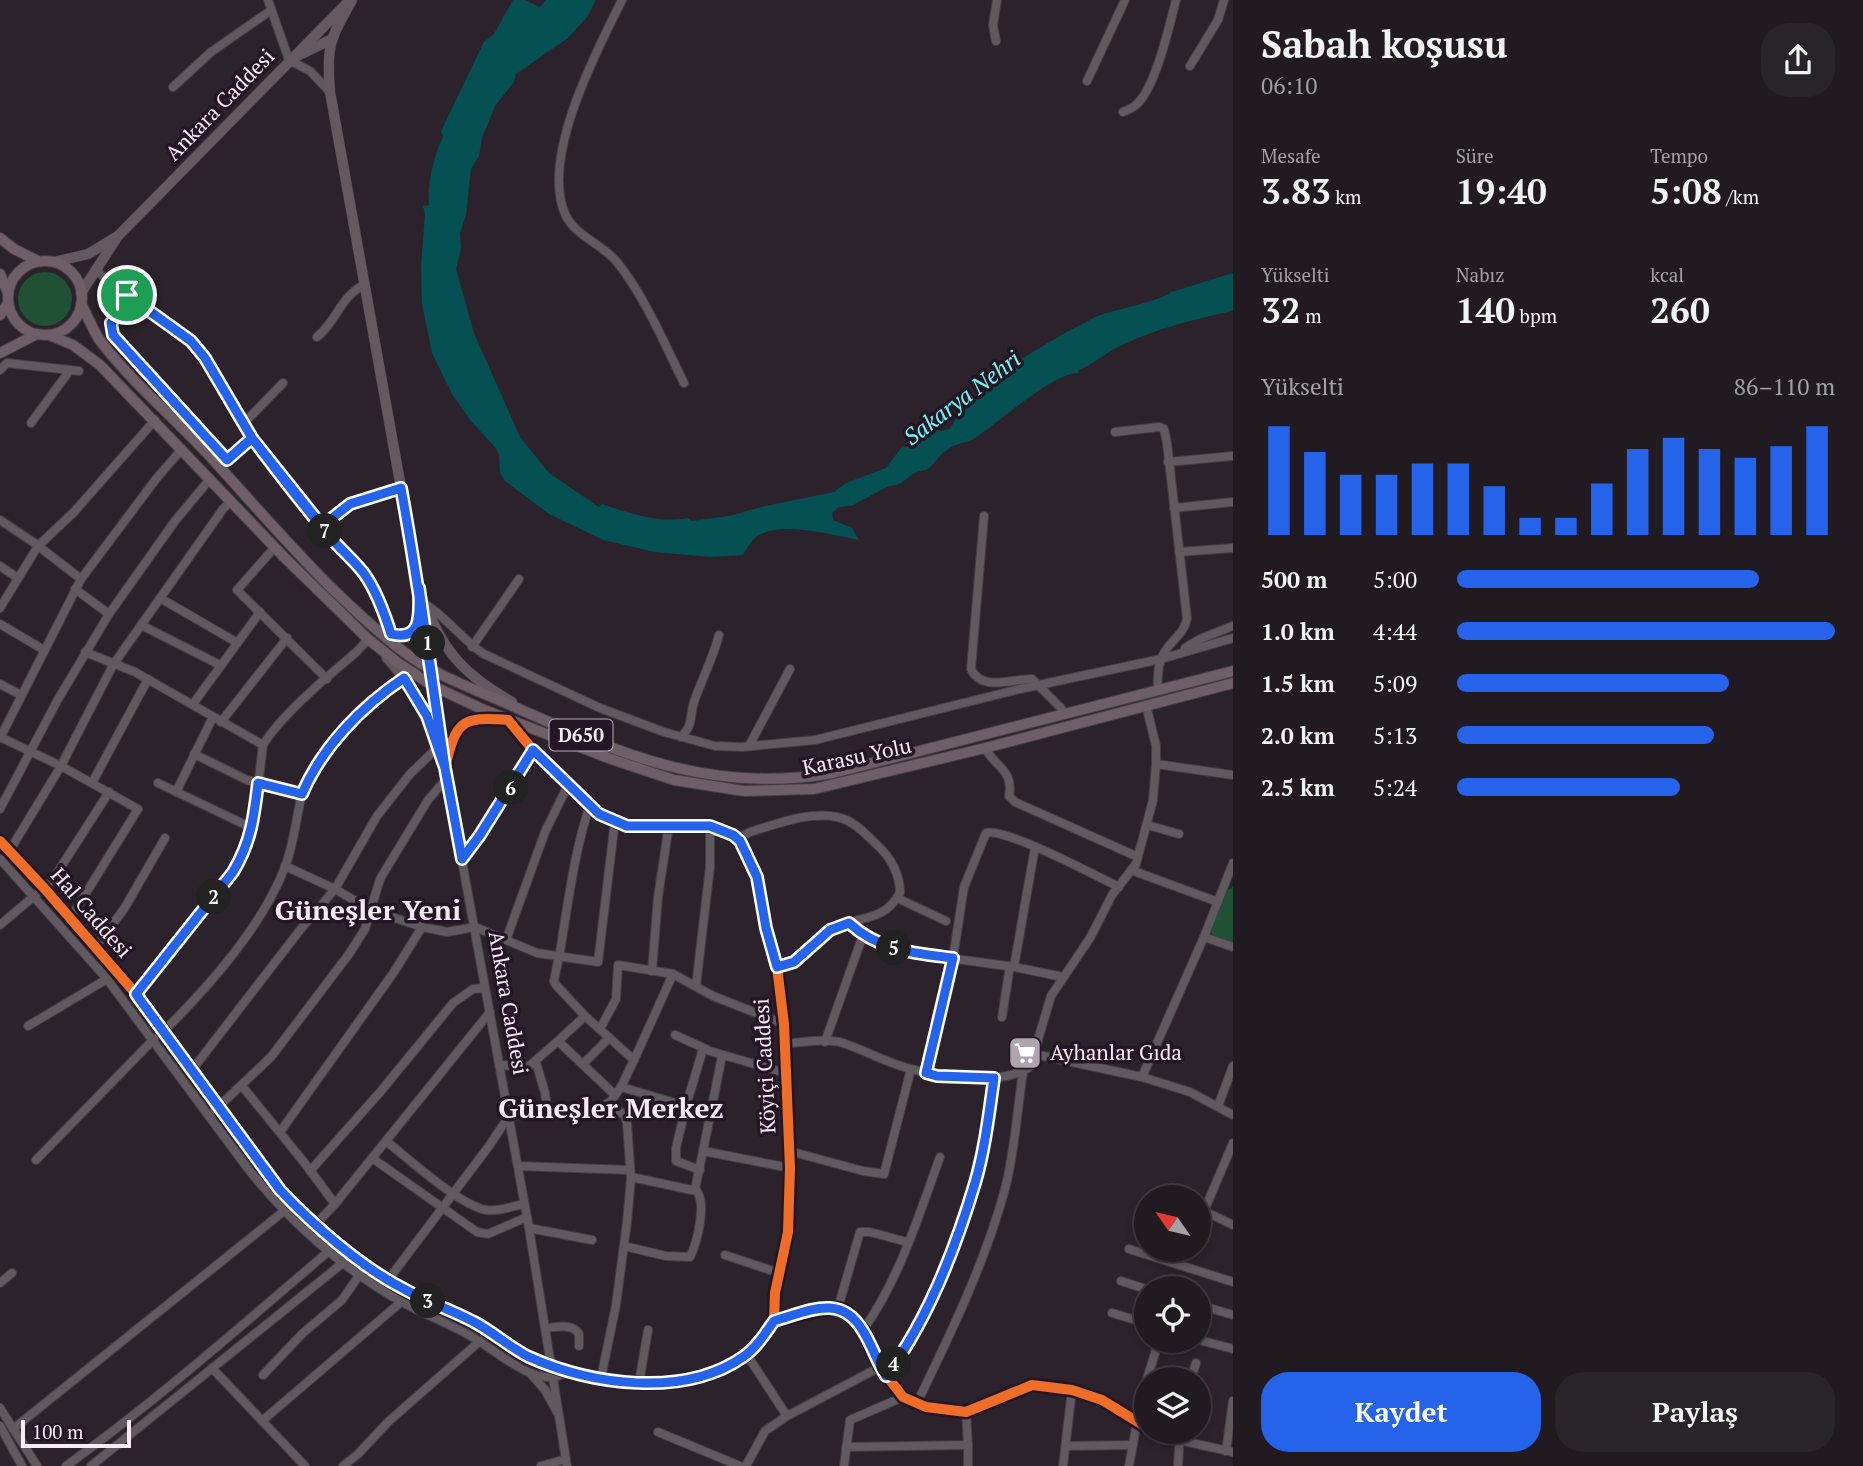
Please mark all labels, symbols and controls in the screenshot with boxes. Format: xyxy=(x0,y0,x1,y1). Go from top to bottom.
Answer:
text: Sabah koşusu xyxy=(1261,19,1508,69)
button: share xyxy=(1761,23,1835,97)
street label: Ankara Caddesi xyxy=(159,42,280,166)
text: 06:10 xyxy=(1261,70,1318,101)
text: Mesafe xyxy=(1261,143,1321,168)
text: Süre xyxy=(1456,143,1494,168)
text: Tempo xyxy=(1650,143,1708,168)
text: 3.83 xyxy=(1261,168,1331,214)
text: 19:40 xyxy=(1456,168,1547,214)
text: 5:08 xyxy=(1650,168,1722,214)
text: km xyxy=(1331,184,1362,209)
text: /km xyxy=(1722,184,1759,209)
text: Yükselti xyxy=(1261,262,1330,287)
text: Nabız xyxy=(1456,262,1505,287)
text: kcal xyxy=(1650,262,1684,287)
pin xyxy=(97,265,157,325)
icon: arrive xyxy=(108,276,146,314)
text: 32 xyxy=(1261,287,1301,333)
text: 140 xyxy=(1456,287,1515,333)
text: 260 xyxy=(1650,287,1710,333)
text: m xyxy=(1301,303,1322,328)
text: bpm xyxy=(1515,303,1557,328)
water label: Sakarya Nehri xyxy=(897,343,1027,452)
text: Yükselti xyxy=(1261,371,1344,402)
text: 86–110 m xyxy=(1734,371,1835,402)
pin: 7 xyxy=(308,514,342,548)
text: 7 xyxy=(319,518,330,543)
text: 500 m xyxy=(1261,564,1327,595)
text: 5:00 xyxy=(1373,564,1417,595)
text: 1.0 km xyxy=(1261,616,1335,647)
text: 4:44 xyxy=(1373,616,1417,647)
pin: 1 xyxy=(410,626,446,660)
text: 1 xyxy=(422,630,433,655)
text: 1.5 km xyxy=(1261,668,1335,699)
text: 5:09 xyxy=(1373,668,1417,699)
road number: D650 xyxy=(550,720,612,750)
text: 2.0 km xyxy=(1261,720,1335,751)
text: 5:13 xyxy=(1373,720,1417,751)
street label: Karasu Yolu xyxy=(800,731,914,781)
pin: 6 xyxy=(494,770,528,806)
text: 2.5 km xyxy=(1261,772,1335,803)
text: 5:24 xyxy=(1373,772,1417,803)
text: 6 xyxy=(505,775,516,800)
street label: Hal Caddesi xyxy=(45,861,139,963)
pin: 2 xyxy=(196,880,232,914)
text: 2 xyxy=(208,884,219,909)
district label: Güneşler Yeni xyxy=(275,891,461,928)
street label: Ankara Caddesi xyxy=(483,929,535,1077)
pin: 5 xyxy=(876,930,912,965)
text: 5 xyxy=(888,935,899,960)
street label: Köyiçi Caddesi xyxy=(746,998,782,1134)
supermarket icon: Ayhanlar Gıda xyxy=(1006,1034,1044,1072)
place label: Ayhanlar Gıda xyxy=(1050,1038,1182,1066)
district label: Güneşler Merkez xyxy=(498,1089,724,1126)
north arrow xyxy=(1134,1185,1211,1262)
map controls xyxy=(1134,1185,1211,1444)
button: locate xyxy=(1134,1276,1211,1353)
pin: 3 xyxy=(410,1284,446,1318)
text: 3 xyxy=(422,1288,433,1313)
pin: 4 xyxy=(876,1346,912,1382)
text: 4 xyxy=(888,1351,899,1376)
button: layers xyxy=(1134,1367,1211,1444)
button: Kaydet xyxy=(1261,1372,1541,1452)
button: Paylaş xyxy=(1555,1372,1835,1452)
scale bar xyxy=(21,1417,131,1449)
text: 100 m xyxy=(32,1419,83,1444)

